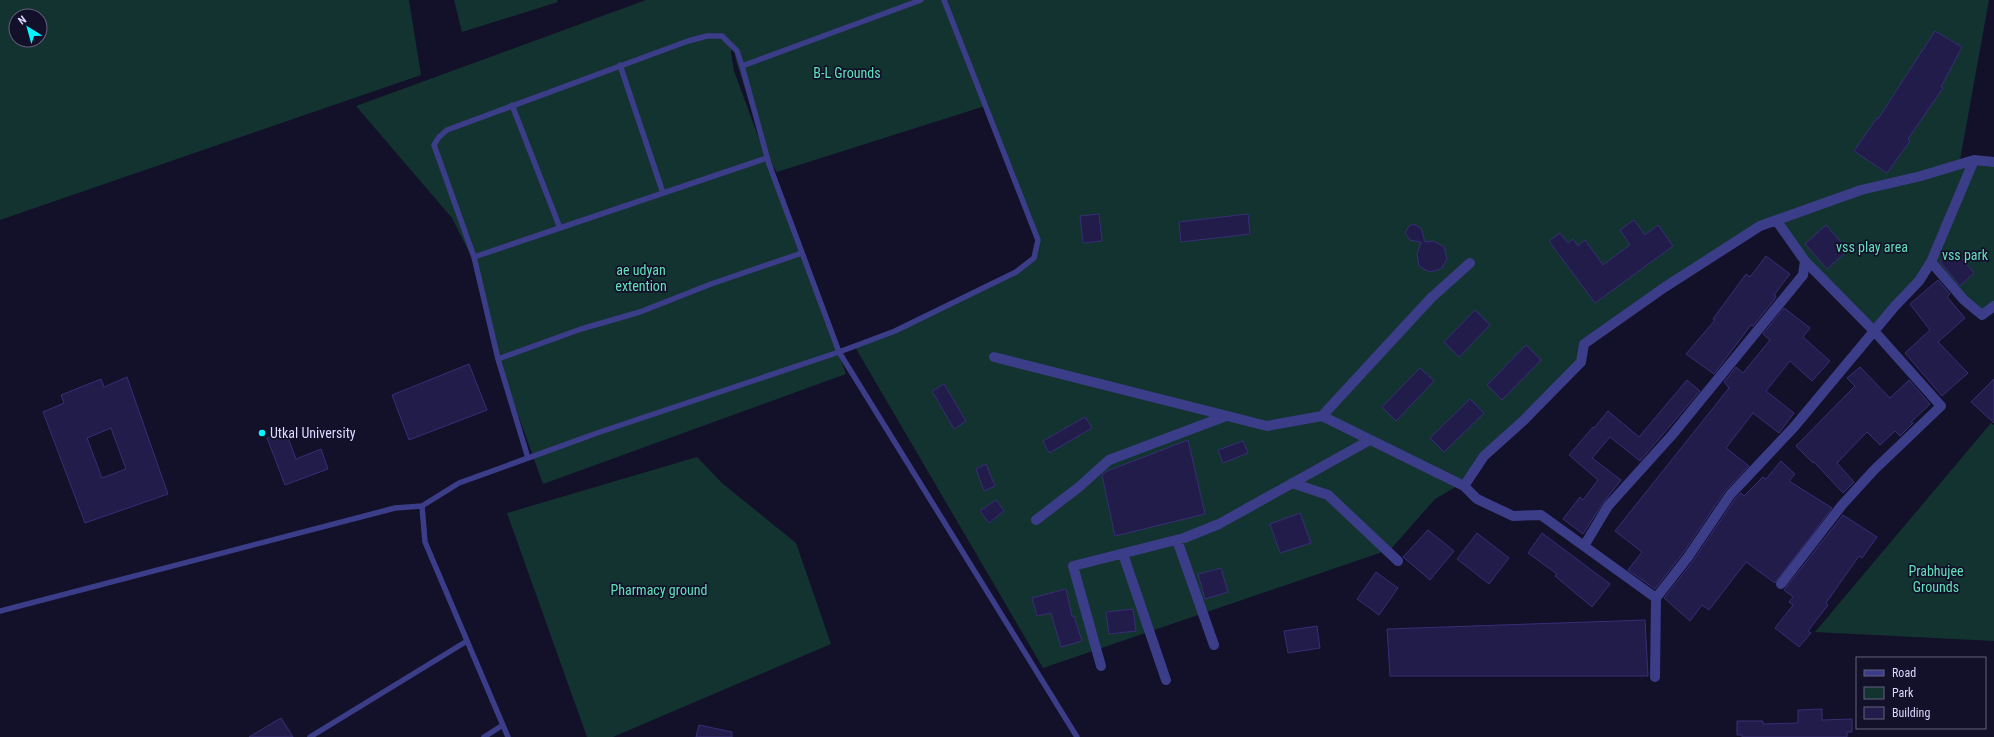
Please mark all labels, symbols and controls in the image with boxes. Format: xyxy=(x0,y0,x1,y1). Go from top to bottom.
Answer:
north arrow xyxy=(8,8,48,48)
text: N xyxy=(16,13,29,28)
park label: B-L Grounds xyxy=(813,65,881,81)
park label: vss play area xyxy=(1836,239,1908,255)
park label: vss park xyxy=(1942,247,1989,263)
park label: ae udyan extention xyxy=(615,262,667,294)
place label: Utkal University xyxy=(270,425,356,441)
marker: Utkal University xyxy=(257,428,267,438)
park label: Prabhujee Grounds xyxy=(1908,563,1964,595)
park label: Pharmacy ground xyxy=(611,582,707,598)
legend xyxy=(1856,657,1986,729)
text: Road xyxy=(1892,666,1916,680)
text: Park xyxy=(1892,686,1914,700)
text: Building xyxy=(1892,706,1930,720)

